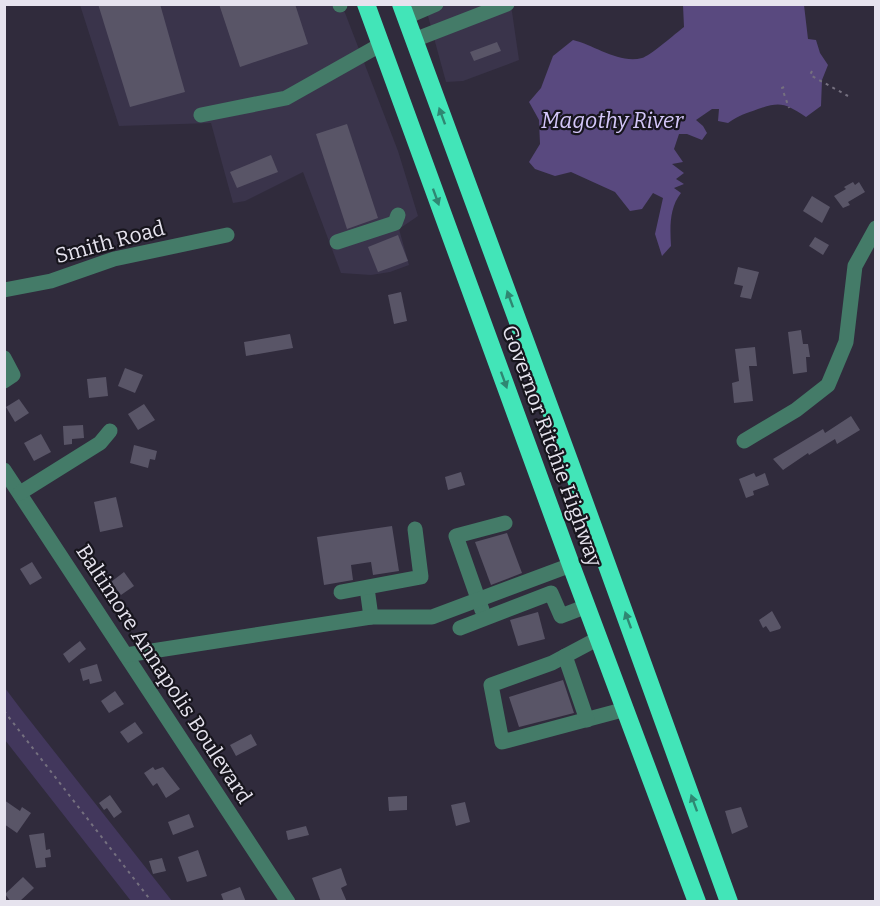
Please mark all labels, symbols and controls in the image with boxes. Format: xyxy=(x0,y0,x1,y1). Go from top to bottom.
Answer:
one-way arrow xyxy=(437,107,447,125)
water label: Magothy River xyxy=(541,107,684,134)
one-way arrow xyxy=(432,189,442,207)
street label: Smith Road xyxy=(52,215,168,269)
one-way arrow xyxy=(504,290,514,308)
street label: Governor Ritchie Highway xyxy=(496,322,608,571)
one-way arrow xyxy=(499,372,509,390)
street label: Baltimore Annapolis Boulevard xyxy=(70,540,258,808)
one-way arrow xyxy=(622,611,632,629)
one-way arrow xyxy=(689,794,699,812)

